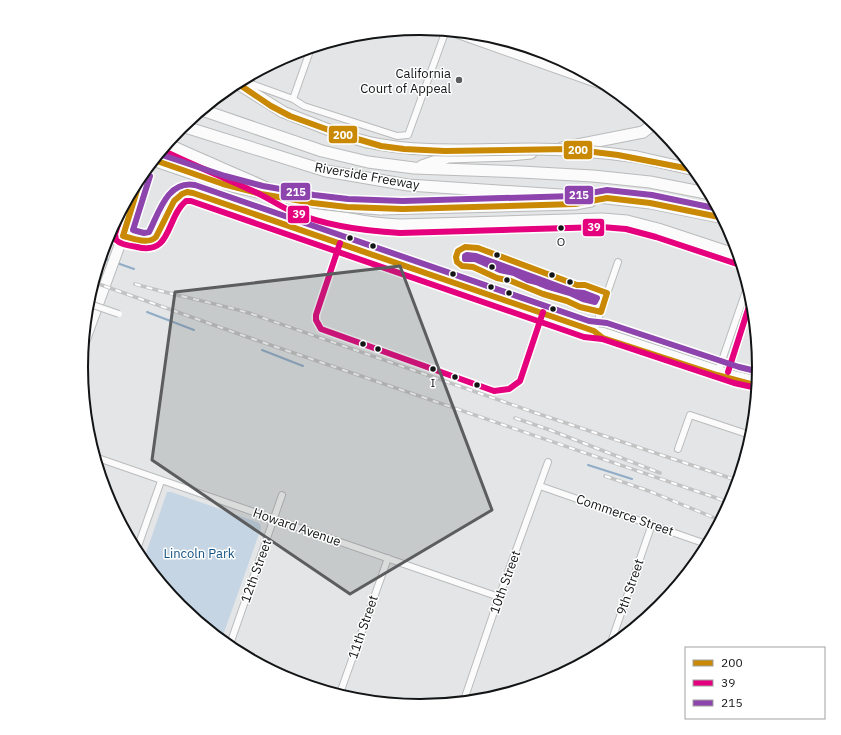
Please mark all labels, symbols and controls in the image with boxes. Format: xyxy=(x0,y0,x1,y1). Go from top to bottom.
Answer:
place label: California Court of Appeal xyxy=(360,65,451,97)
marker: California Court of Appeal xyxy=(454,75,464,85)
line badge: 200 xyxy=(328,125,358,144)
text: 200 xyxy=(333,128,353,142)
line badge: 200 xyxy=(563,140,593,160)
text: 200 xyxy=(568,143,588,157)
street label: Riverside Freeway xyxy=(313,158,421,194)
line badge: 215 xyxy=(280,182,311,201)
text: 215 xyxy=(286,185,306,199)
line badge: 215 xyxy=(564,185,594,205)
text: 215 xyxy=(569,188,589,202)
line badge: 39 xyxy=(287,205,310,224)
text: 39 xyxy=(292,207,306,221)
line badge: 39 xyxy=(582,218,605,237)
text: 39 xyxy=(587,220,601,234)
marker: O xyxy=(556,223,566,233)
unlabelled marker xyxy=(345,233,355,243)
place label: O xyxy=(557,234,565,249)
unlabelled marker xyxy=(368,241,378,251)
unlabelled marker xyxy=(492,250,502,260)
unlabelled marker xyxy=(487,262,497,272)
unlabelled marker xyxy=(448,269,458,279)
unlabelled marker xyxy=(547,270,557,280)
unlabelled marker xyxy=(502,275,512,285)
unlabelled marker xyxy=(565,277,575,287)
unlabelled marker xyxy=(486,282,496,292)
unlabelled marker xyxy=(504,288,514,298)
unlabelled marker xyxy=(548,304,558,314)
unlabelled marker xyxy=(358,339,368,349)
unlabelled marker xyxy=(373,344,383,354)
marker: I xyxy=(428,364,438,374)
unlabelled marker xyxy=(450,372,460,382)
place label: I xyxy=(431,375,436,390)
unlabelled marker xyxy=(472,380,482,390)
street label: Commerce Street xyxy=(574,490,676,540)
street label: Howard Avenue xyxy=(251,504,343,550)
street label: 12th Street xyxy=(237,537,275,605)
park label: Lincoln Park xyxy=(163,545,235,562)
street label: 10th Street xyxy=(486,548,524,616)
street label: 9th Street xyxy=(612,557,648,617)
street label: 11th Street xyxy=(344,593,382,661)
legend xyxy=(685,647,825,719)
text: 200 xyxy=(721,655,743,670)
text: 39 xyxy=(721,675,735,690)
text: 215 xyxy=(721,695,743,710)

